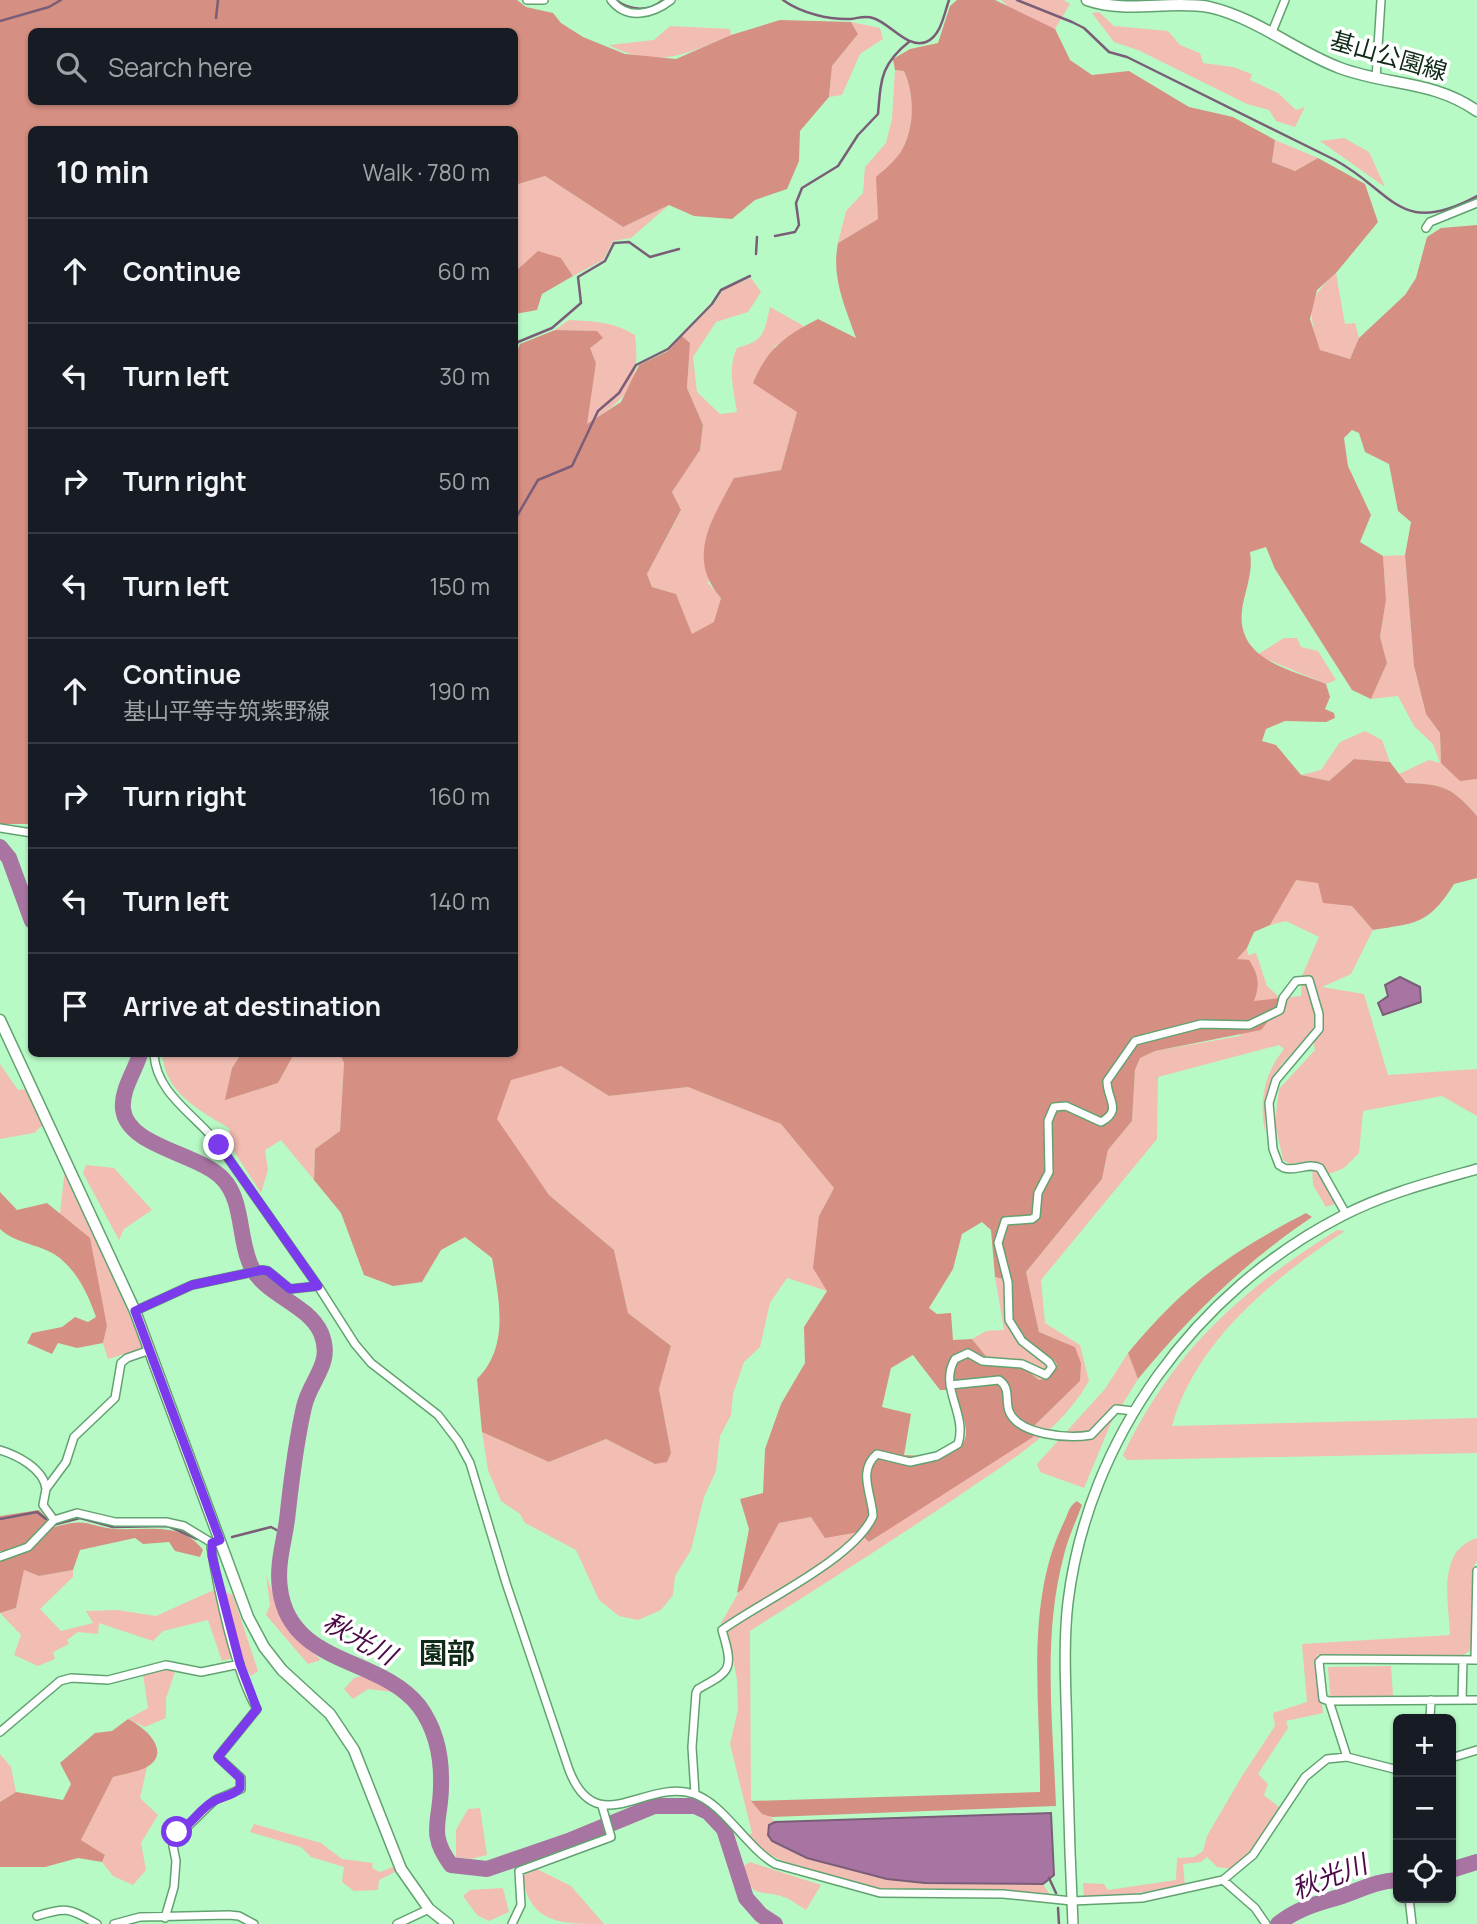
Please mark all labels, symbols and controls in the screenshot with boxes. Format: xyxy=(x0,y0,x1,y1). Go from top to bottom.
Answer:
street label: 基山公園線 xyxy=(1327,23,1451,87)
search box xyxy=(28,28,518,105)
icon: search xyxy=(52,48,90,86)
text: Search here xyxy=(108,49,253,85)
text: 10 min xyxy=(56,151,149,192)
text: Walk · 780 m xyxy=(363,156,490,188)
icon: ahead xyxy=(56,252,94,290)
text: Continue xyxy=(123,253,241,289)
text: 60 m xyxy=(438,255,490,287)
icon: left xyxy=(56,357,94,395)
text: Turn left xyxy=(123,358,230,394)
text: 30 m xyxy=(439,360,490,392)
icon: right xyxy=(56,462,94,500)
text: Turn right xyxy=(123,463,247,499)
text: 50 m xyxy=(439,465,490,497)
icon: left xyxy=(56,567,94,605)
text: Turn left xyxy=(123,568,230,604)
text: 150 m xyxy=(430,570,490,602)
text: Continue xyxy=(123,656,241,692)
icon: ahead xyxy=(56,672,94,710)
text: 190 m xyxy=(429,675,490,707)
text: 基山平等寺筑紫野線 xyxy=(123,694,330,726)
icon: right xyxy=(56,777,94,815)
text: Turn right xyxy=(123,778,247,814)
text: 160 m xyxy=(429,780,490,812)
icon: left xyxy=(56,882,94,920)
text: Turn left xyxy=(123,883,230,919)
text: 140 m xyxy=(429,885,490,917)
icon: arrive xyxy=(56,987,94,1025)
text: Arrive at destination xyxy=(123,988,381,1024)
route end xyxy=(203,1129,234,1160)
water label: 秋光川 xyxy=(317,1603,405,1674)
district label: 園部 xyxy=(419,1633,475,1671)
map controls xyxy=(1393,1714,1456,1903)
button: + xyxy=(1393,1714,1456,1777)
button: − xyxy=(1393,1777,1456,1840)
route start xyxy=(161,1816,192,1847)
button: locate xyxy=(1393,1840,1456,1903)
water label: 秋光川 xyxy=(1286,1844,1375,1907)

